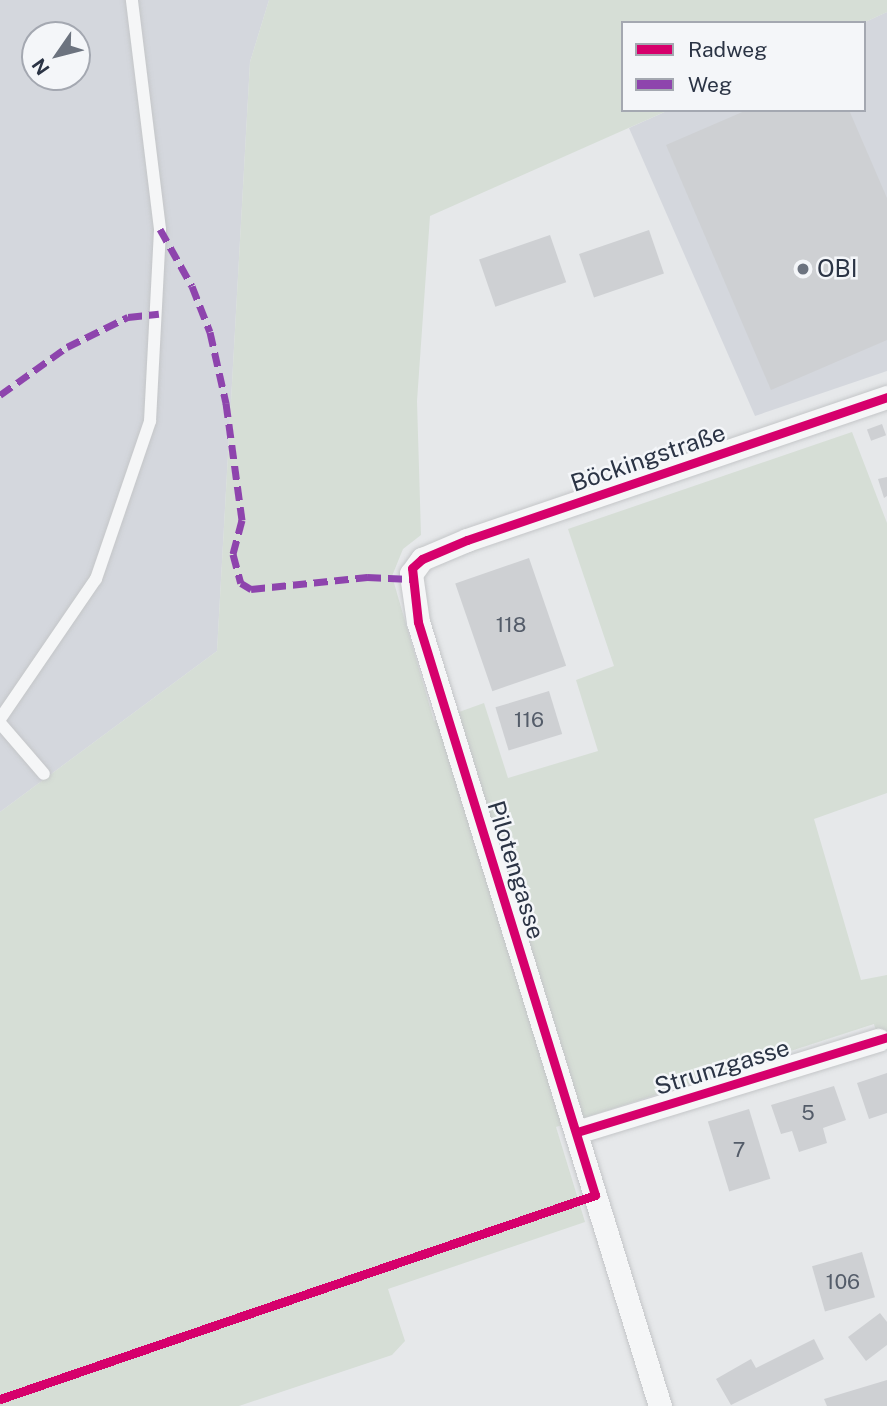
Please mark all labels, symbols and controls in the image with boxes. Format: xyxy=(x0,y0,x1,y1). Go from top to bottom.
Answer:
north arrow xyxy=(21,21,91,91)
legend xyxy=(621,21,866,112)
text: Radweg xyxy=(688,37,767,62)
text: N xyxy=(27,55,54,79)
text: Weg xyxy=(688,72,732,97)
place label: OBI xyxy=(817,255,858,283)
marker: OBI xyxy=(795,261,811,277)
street label: Böckingstraße xyxy=(567,418,729,498)
house number: 118 xyxy=(496,612,526,638)
house number: 116 xyxy=(514,707,544,733)
street label: Pilotengasse xyxy=(481,797,551,943)
street label: Strunzgasse xyxy=(651,1033,793,1101)
house number: 5 xyxy=(801,1100,815,1126)
house number: 7 xyxy=(733,1137,745,1163)
house number: 106 xyxy=(826,1269,860,1295)

